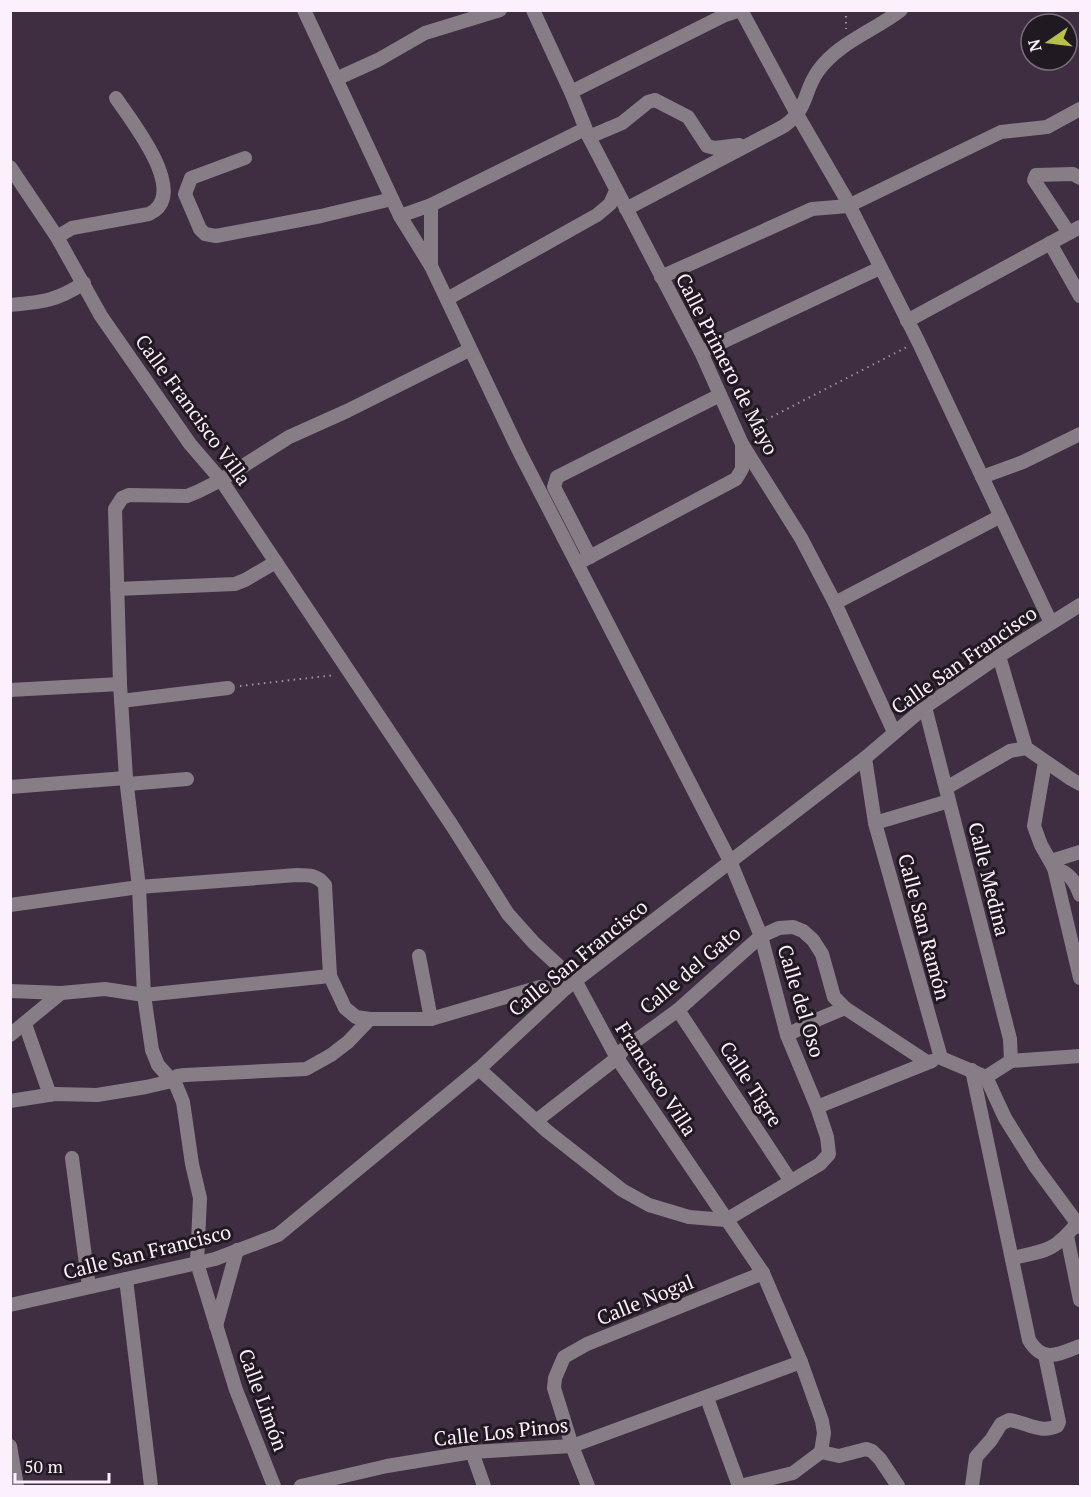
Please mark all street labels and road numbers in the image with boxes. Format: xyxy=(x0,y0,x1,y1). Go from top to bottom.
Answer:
street label: Calle Primero de Mayo xyxy=(670,268,785,459)
street label: Calle Francisco Villa xyxy=(129,329,257,491)
street label: Calle San Francisco xyxy=(885,599,1042,720)
street label: Calle Medina xyxy=(962,819,1017,939)
street label: Calle San Ramón xyxy=(892,851,957,1003)
street label: Calle San Francisco xyxy=(502,893,653,1022)
street label: Calle del Gato xyxy=(633,919,746,1020)
street label: Calle del Oso xyxy=(772,941,831,1061)
street label: Francisco Villa xyxy=(610,1017,703,1141)
street label: Calle Tigre xyxy=(714,1036,789,1132)
street label: Calle San Francisco xyxy=(60,1218,234,1285)
street label: Calle Nogal xyxy=(592,1268,697,1331)
street label: Calle Limón xyxy=(232,1345,295,1455)
street label: Calle Los Pinos xyxy=(432,1411,570,1452)

